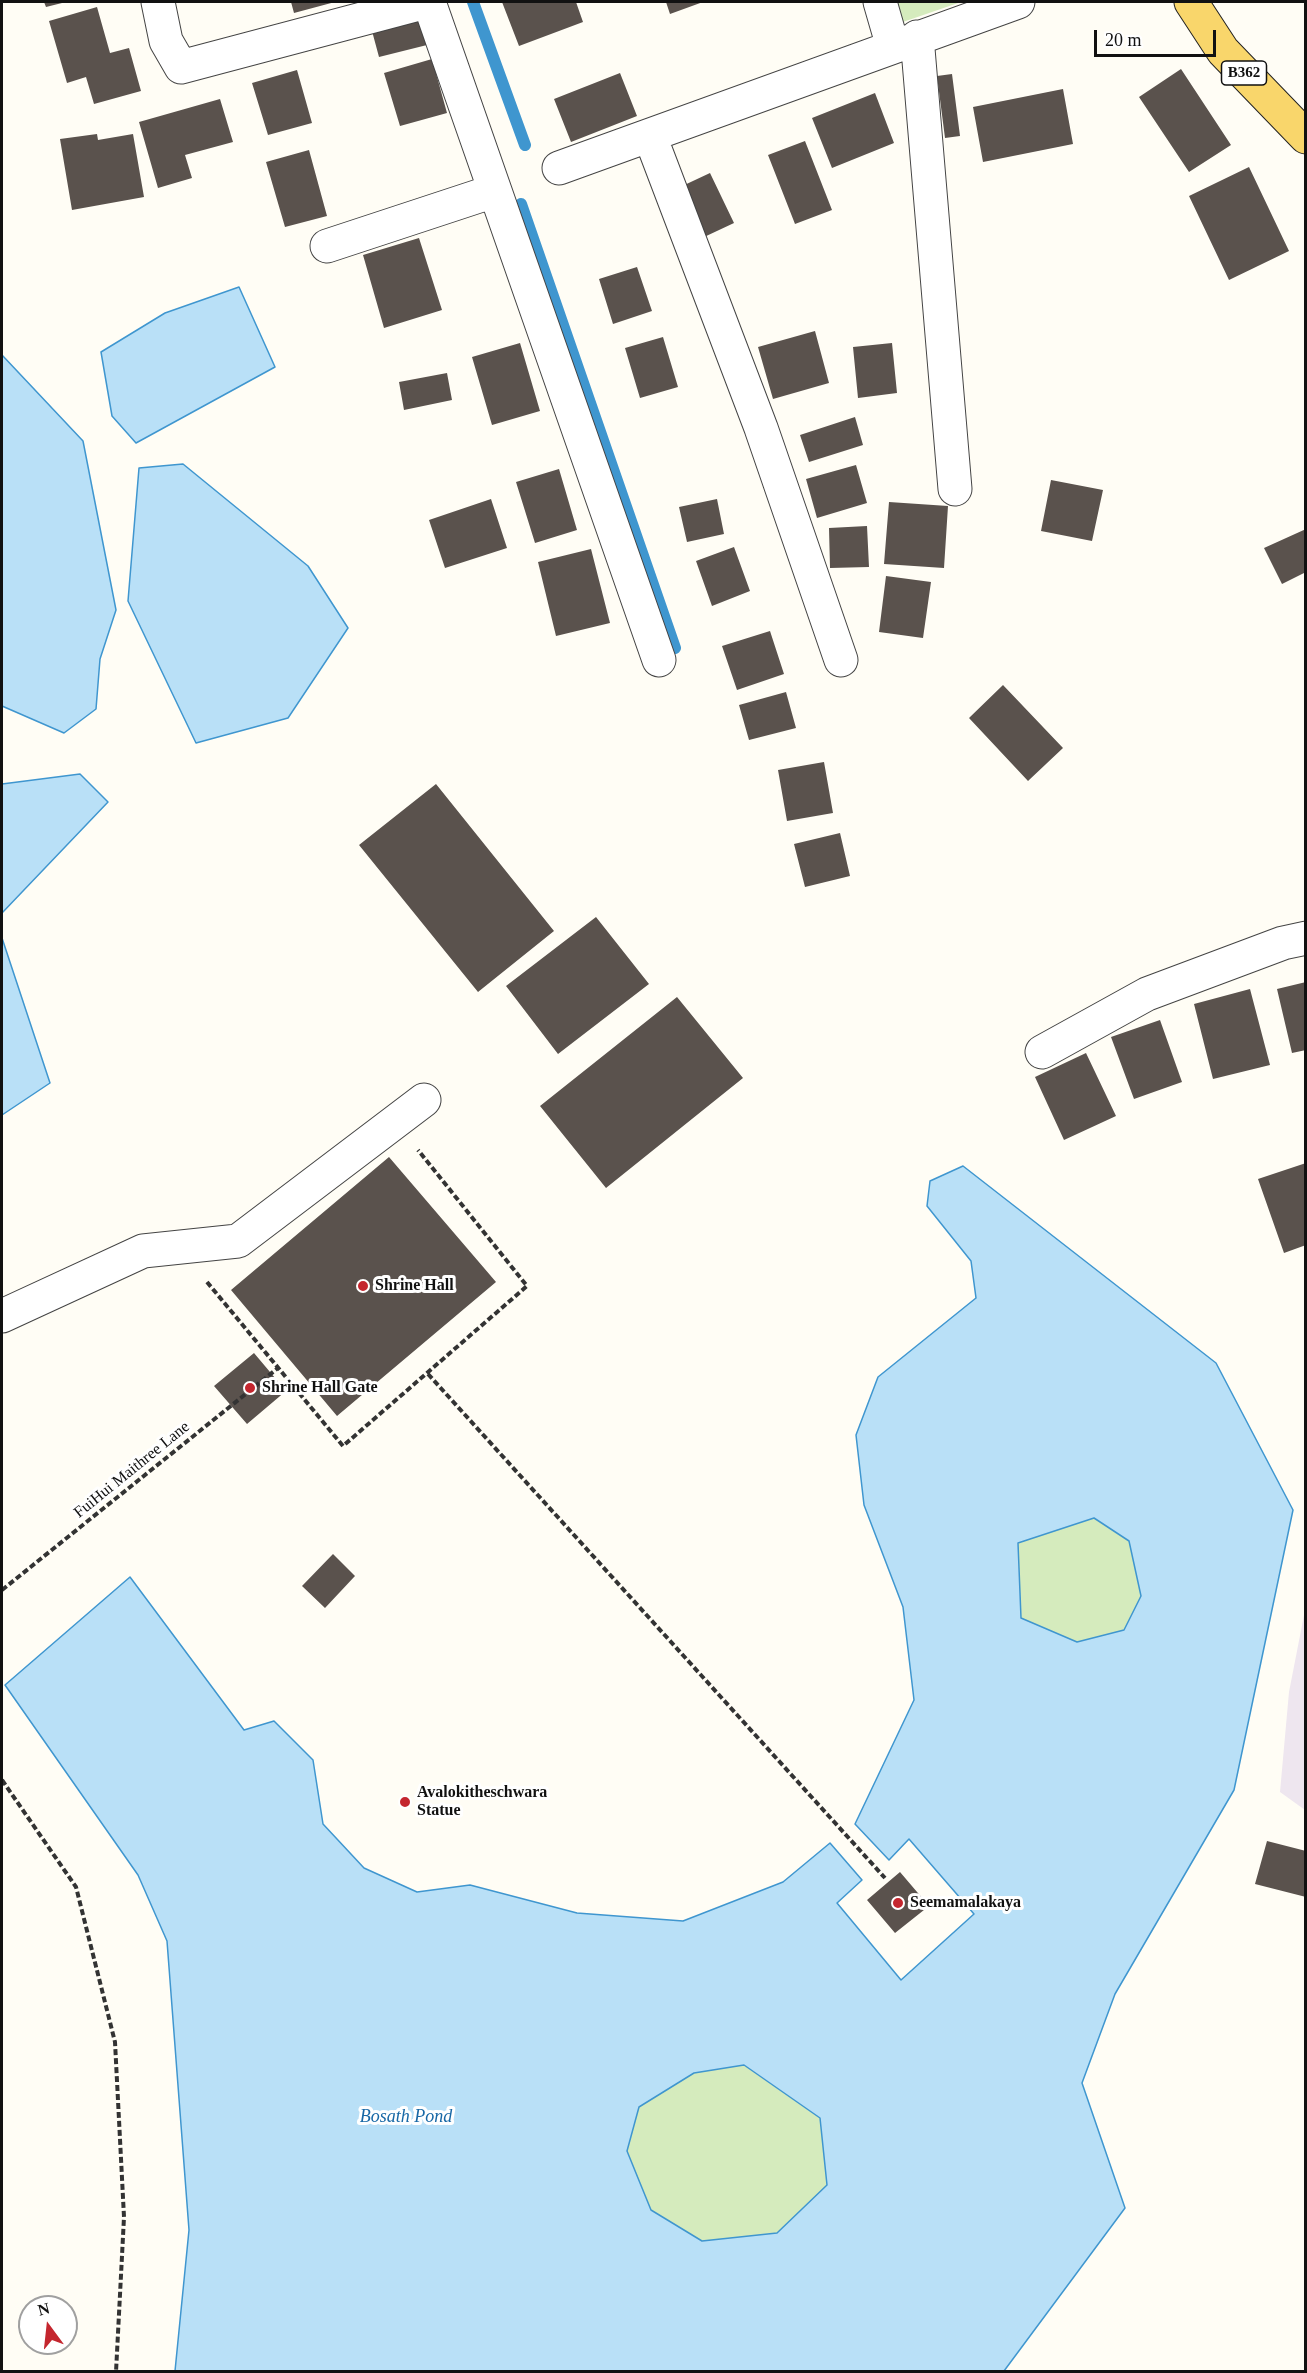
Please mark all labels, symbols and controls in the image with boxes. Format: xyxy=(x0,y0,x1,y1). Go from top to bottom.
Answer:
scale bar xyxy=(1097,18,1218,56)
text: 20 m xyxy=(1105,30,1142,50)
road number: B362 xyxy=(1222,61,1266,85)
place label: Shrine Hall xyxy=(375,1276,454,1296)
marker: Shrine Hall xyxy=(356,1279,370,1293)
place label: Shrine Hall Gate xyxy=(262,1378,378,1398)
marker: Shrine Hall Gate xyxy=(243,1381,257,1395)
street label: FuiHui Maithree Lane xyxy=(70,1418,194,1522)
place label: Avalokitheschwara Statue xyxy=(417,1783,547,1821)
marker: Avalokitheschwara Statue xyxy=(398,1795,412,1809)
place label: Seemamalakaya xyxy=(910,1893,1021,1913)
marker: Seemamalakaya xyxy=(891,1896,905,1910)
water label: Bosath Pond xyxy=(360,2106,452,2128)
north arrow xyxy=(18,2295,78,2355)
text: N xyxy=(36,2299,52,2319)

